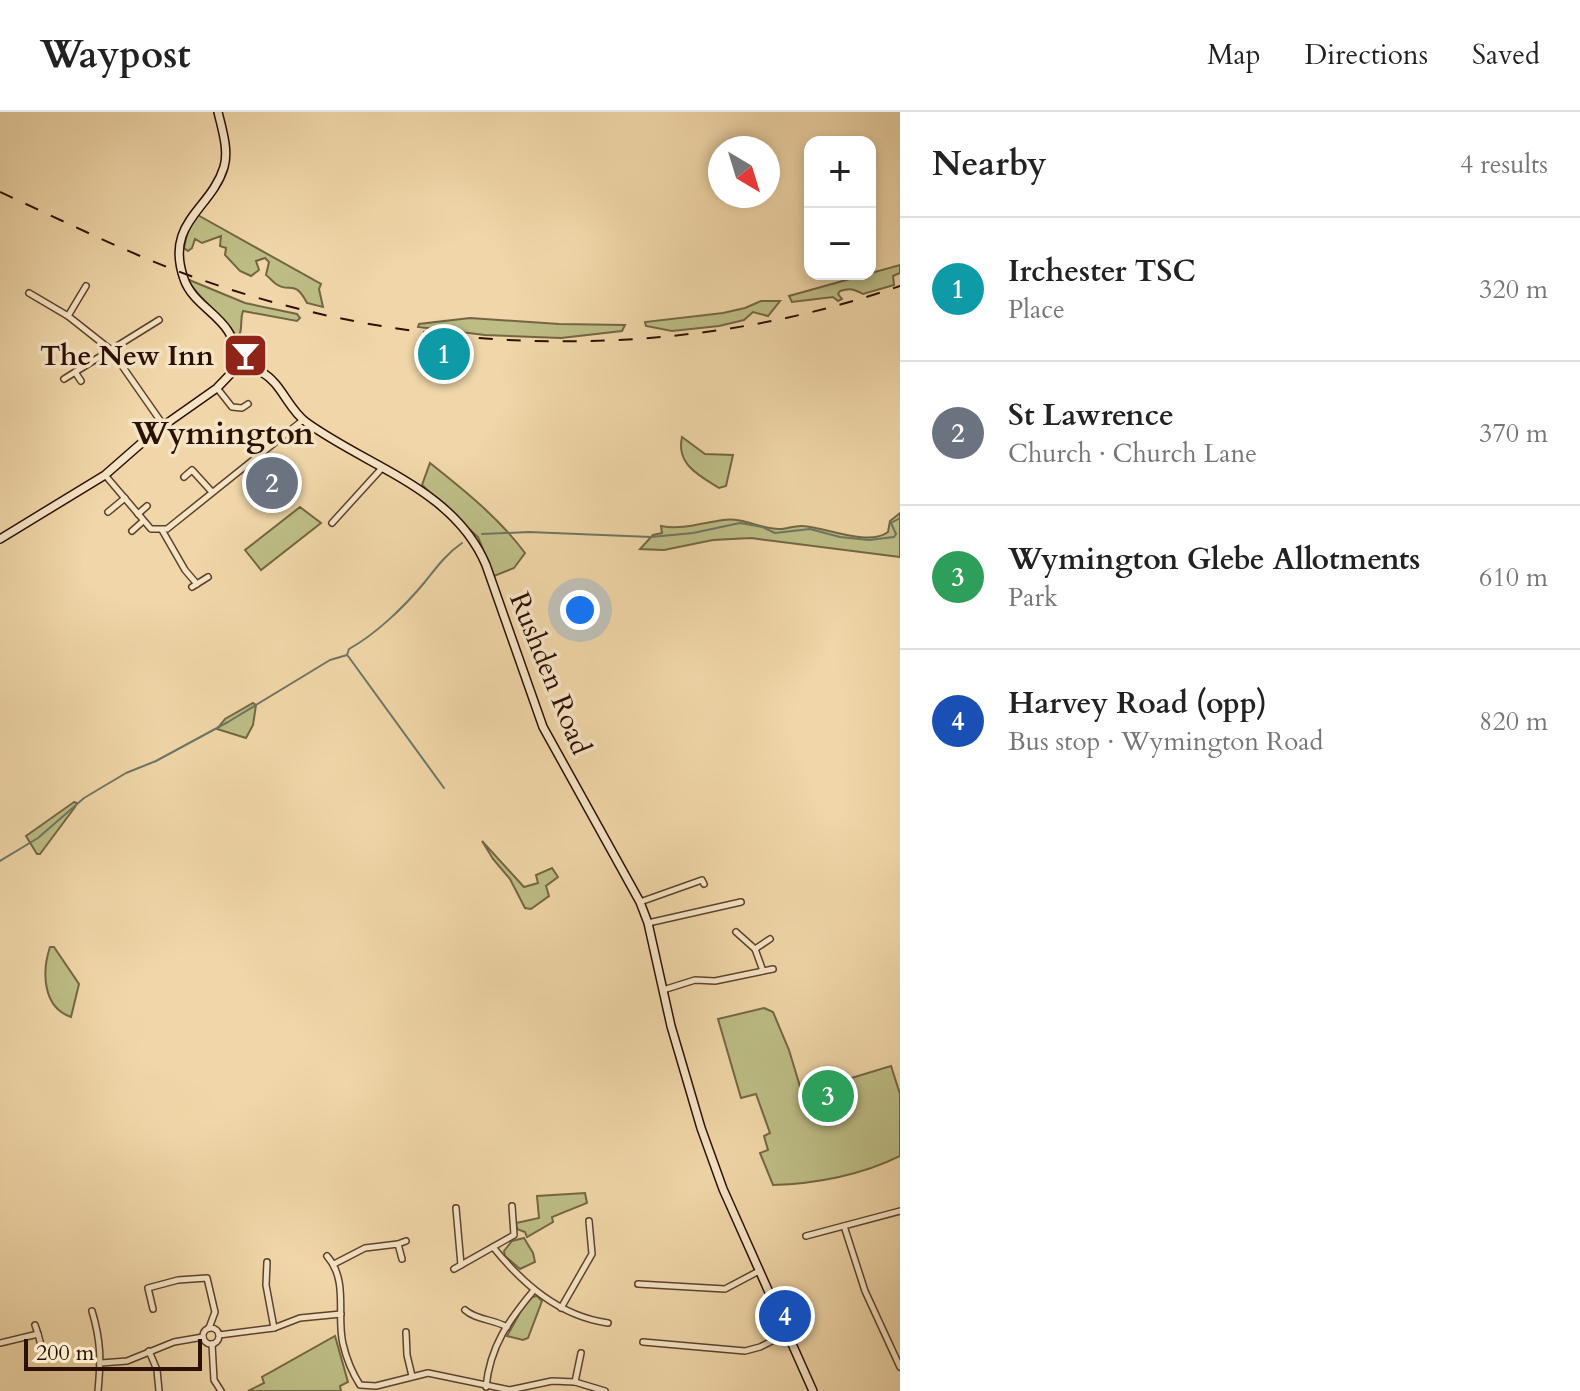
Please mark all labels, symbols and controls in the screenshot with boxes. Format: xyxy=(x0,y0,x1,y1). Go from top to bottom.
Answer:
text: Waypost xyxy=(40,29,191,81)
text: Map xyxy=(1207,36,1261,74)
text: Directions xyxy=(1305,36,1428,74)
text: Saved xyxy=(1472,36,1540,74)
north arrow xyxy=(708,136,780,208)
map controls xyxy=(804,136,876,280)
button: + xyxy=(804,136,876,208)
text: Nearby xyxy=(932,141,1047,187)
text: 4 results xyxy=(1460,147,1548,182)
button: − xyxy=(804,208,876,280)
text: Irchester TSC xyxy=(1008,251,1196,292)
text: 1 xyxy=(951,272,965,307)
text: 320 m xyxy=(1479,272,1548,307)
text: Place xyxy=(1008,292,1065,327)
pin: 1 xyxy=(418,324,470,384)
bar icon: The New Inn xyxy=(221,331,269,379)
place label: The New Inn xyxy=(40,337,214,375)
text: St Lawrence xyxy=(1008,395,1174,436)
district label: Wymington xyxy=(131,412,314,456)
text: 2 xyxy=(951,416,965,451)
text: 370 m xyxy=(1479,416,1548,451)
text: Church · Church Lane xyxy=(1008,436,1257,471)
pin: 2 xyxy=(246,453,298,513)
text: Wymington Glebe Allotments xyxy=(1008,539,1420,580)
text: 3 xyxy=(951,560,965,595)
text: 610 m xyxy=(1479,560,1548,595)
text: Park xyxy=(1008,580,1058,615)
street label: Rushden Road xyxy=(500,586,600,760)
your location xyxy=(560,590,600,630)
text: Harvey Road (opp) xyxy=(1008,683,1267,724)
text: 4 xyxy=(951,704,965,739)
text: 820 m xyxy=(1479,704,1548,739)
text: Bus stop · Wymington Road xyxy=(1008,724,1323,759)
pin: 3 xyxy=(802,1066,854,1126)
pin: 4 xyxy=(759,1286,811,1346)
scale bar xyxy=(24,1335,202,1371)
text: 200 m xyxy=(36,1338,94,1368)

